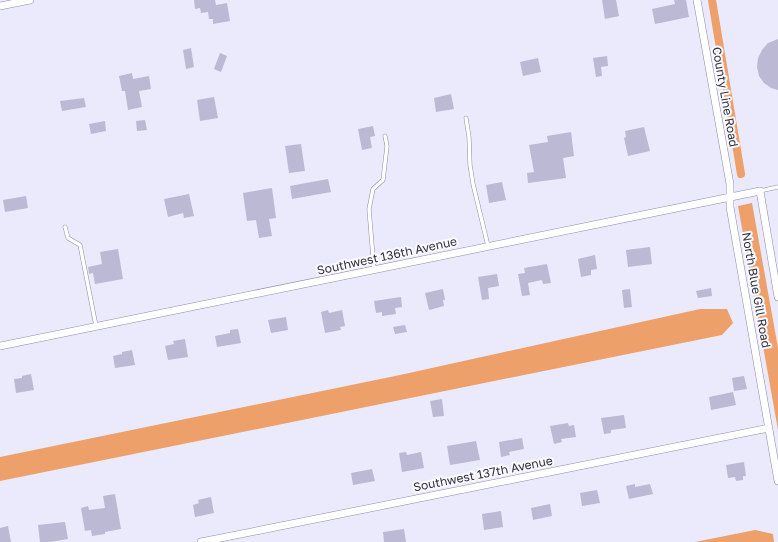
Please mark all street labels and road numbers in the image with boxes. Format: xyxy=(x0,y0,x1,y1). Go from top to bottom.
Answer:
street label: County Line Road xyxy=(709,46,742,148)
street label: North Blue Gill Road xyxy=(739,231,774,349)
street label: Southwest 136th Avenue xyxy=(316,233,458,278)
street label: Southwest 137th Avenue xyxy=(412,453,554,494)

